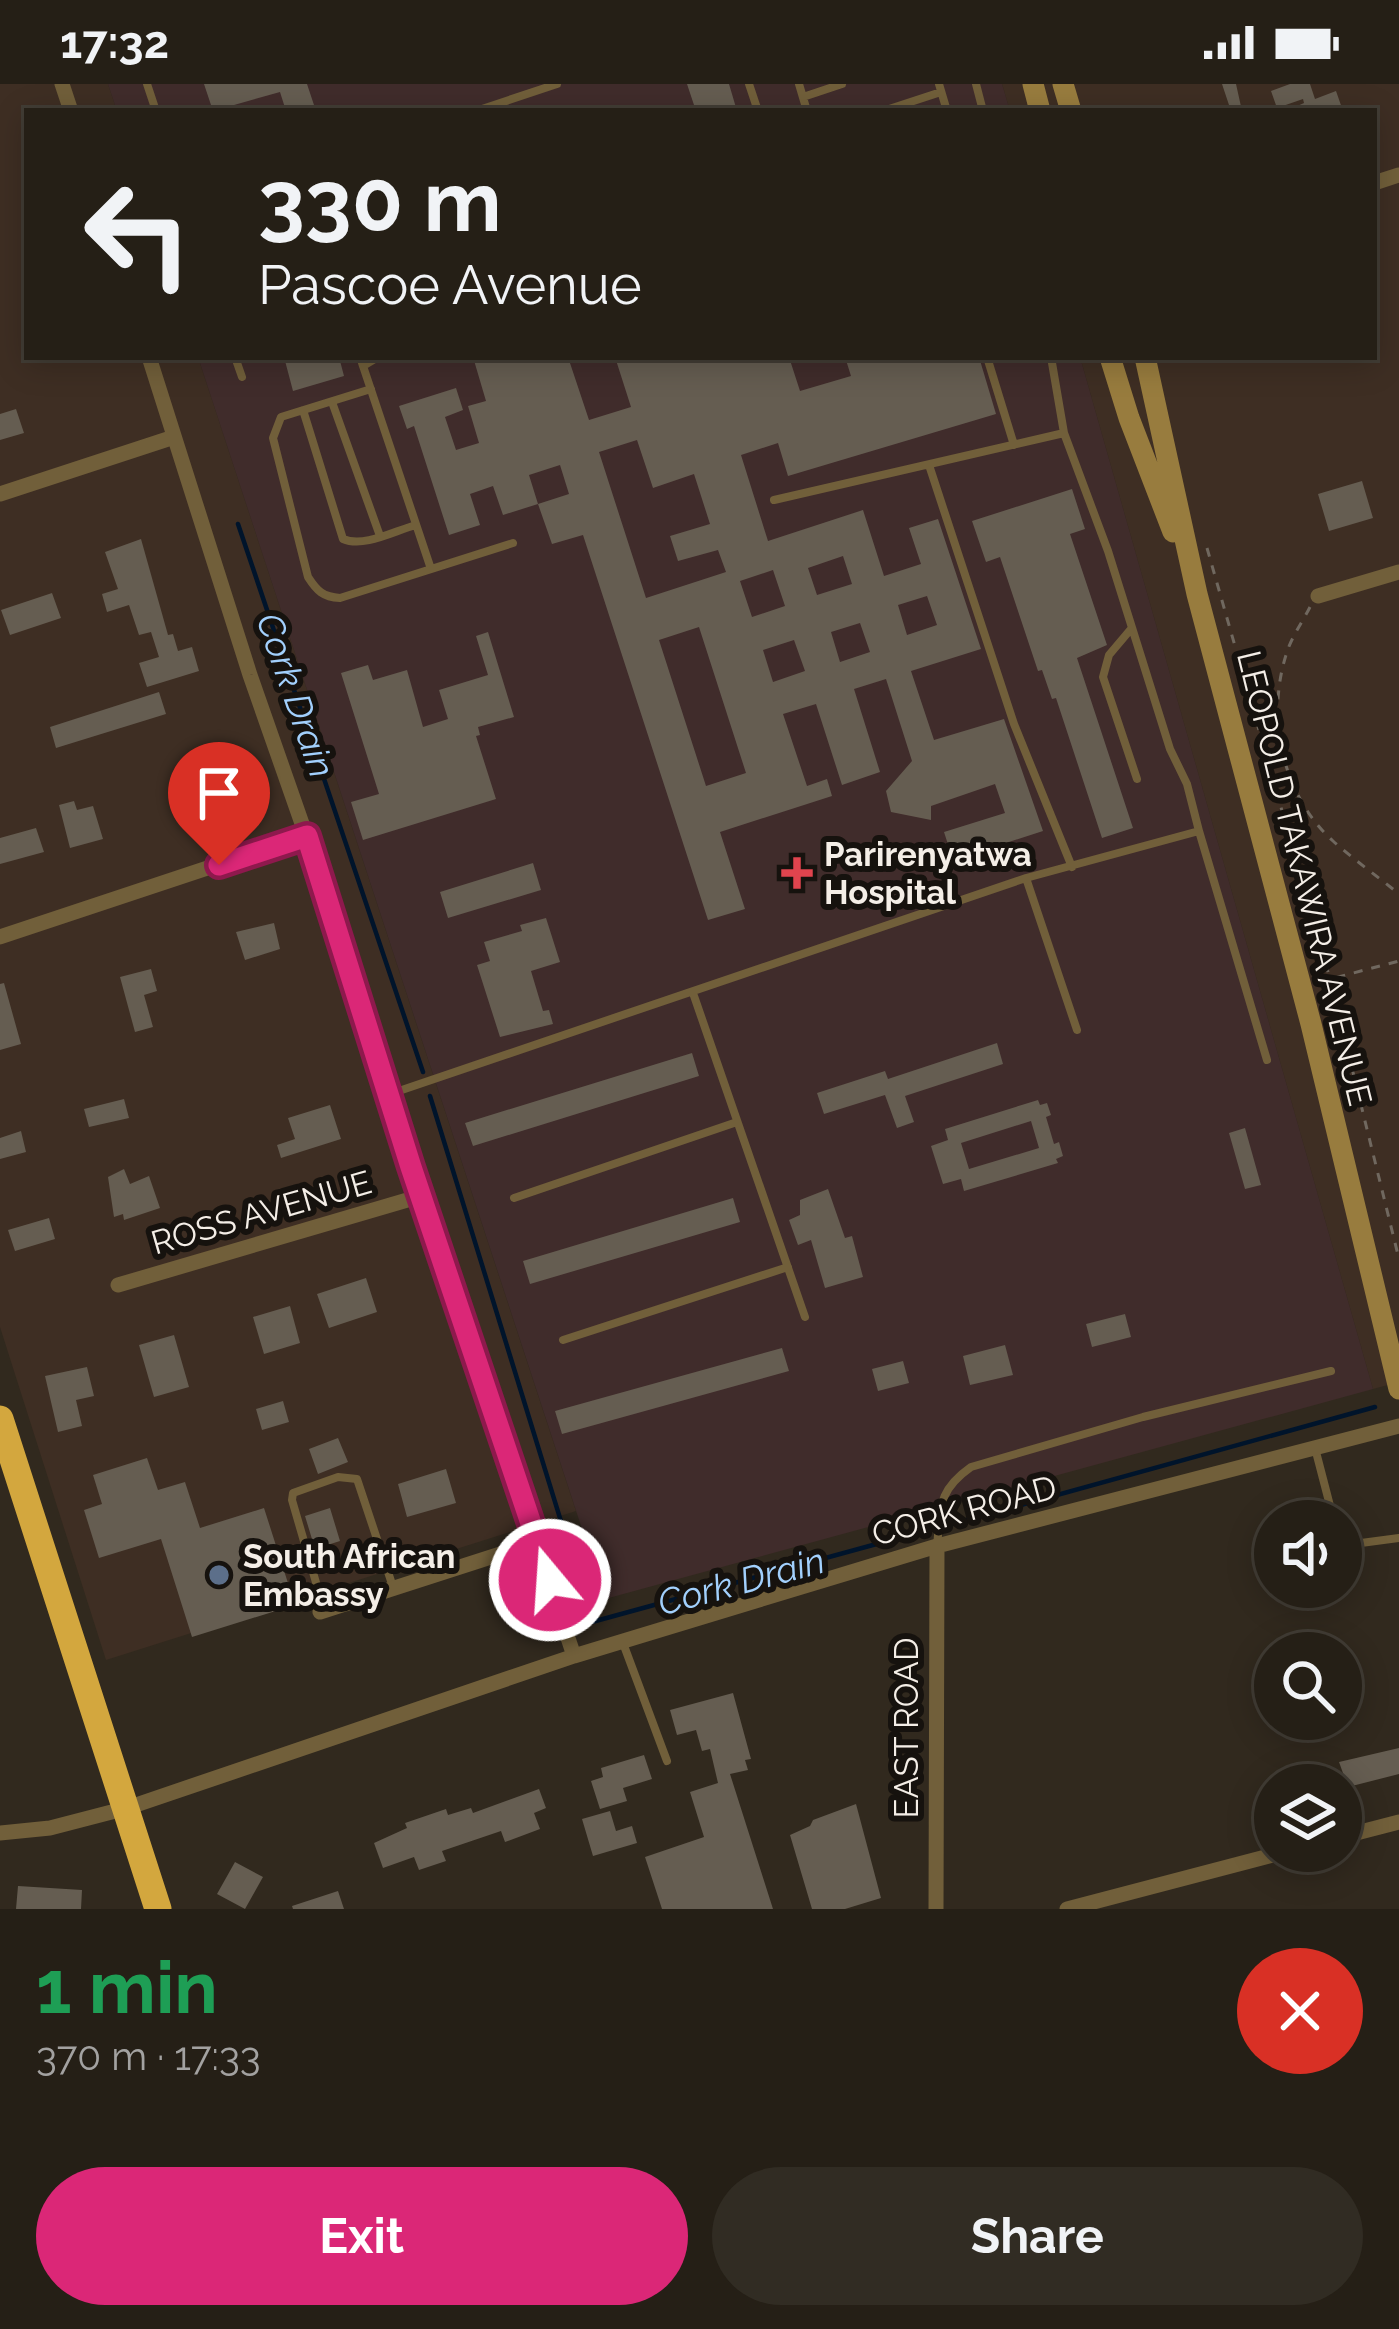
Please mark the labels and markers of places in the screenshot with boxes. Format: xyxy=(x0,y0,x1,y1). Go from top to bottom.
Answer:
pin xyxy=(168,742,270,865)
place label: Parirenyatwa Hospital xyxy=(824,835,1032,912)
marker: Parirenyatwa Hospital xyxy=(781,857,813,889)
place label: South African Embassy xyxy=(243,1537,456,1614)
marker: South African Embassy xyxy=(206,1562,232,1588)

